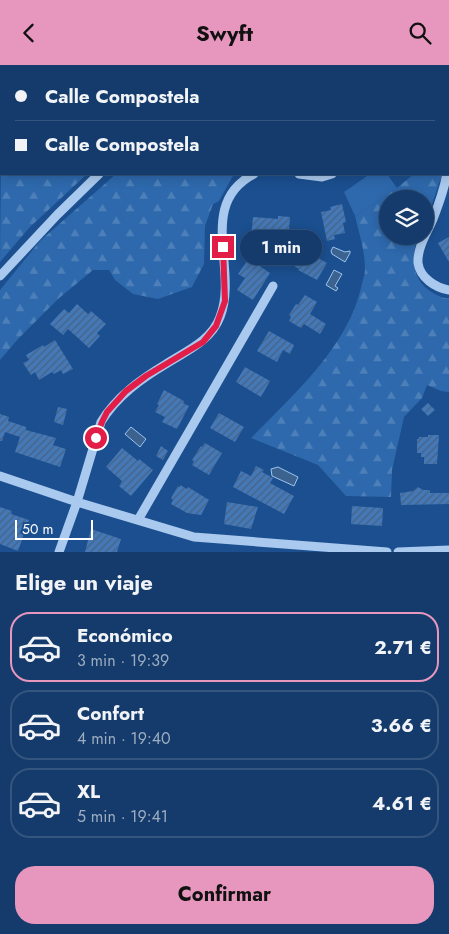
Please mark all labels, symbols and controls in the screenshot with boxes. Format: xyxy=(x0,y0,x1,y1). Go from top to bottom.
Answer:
text: Swyft xyxy=(196,17,253,49)
icon: back xyxy=(15,19,43,47)
icon: search xyxy=(406,19,434,47)
text: Calle Compostela xyxy=(45,83,199,110)
text: Calle Compostela xyxy=(45,131,199,158)
map controls xyxy=(379,190,434,245)
button: layers xyxy=(379,190,434,245)
callout: 1 min xyxy=(240,229,323,265)
route end xyxy=(212,236,234,258)
text: 1 min xyxy=(261,236,301,259)
route start xyxy=(85,427,107,449)
scale bar xyxy=(15,517,92,540)
text: 50 m xyxy=(22,519,53,539)
text: Elige un viaje xyxy=(15,566,153,598)
text: Económico xyxy=(77,622,173,649)
icon: car xyxy=(17,625,62,670)
text: 2.71 € xyxy=(374,634,432,661)
text: 3 min · 19:39 xyxy=(77,649,169,672)
text: Confort xyxy=(77,700,144,727)
icon: car xyxy=(17,703,62,748)
text: 3.66 € xyxy=(371,712,432,739)
text: 4 min · 19:40 xyxy=(77,727,171,750)
text: XL xyxy=(77,778,100,805)
icon: car xyxy=(17,781,62,826)
text: 4.61 € xyxy=(372,790,432,817)
text: 5 min · 19:41 xyxy=(77,805,168,828)
button: Confirmar xyxy=(15,866,434,924)

